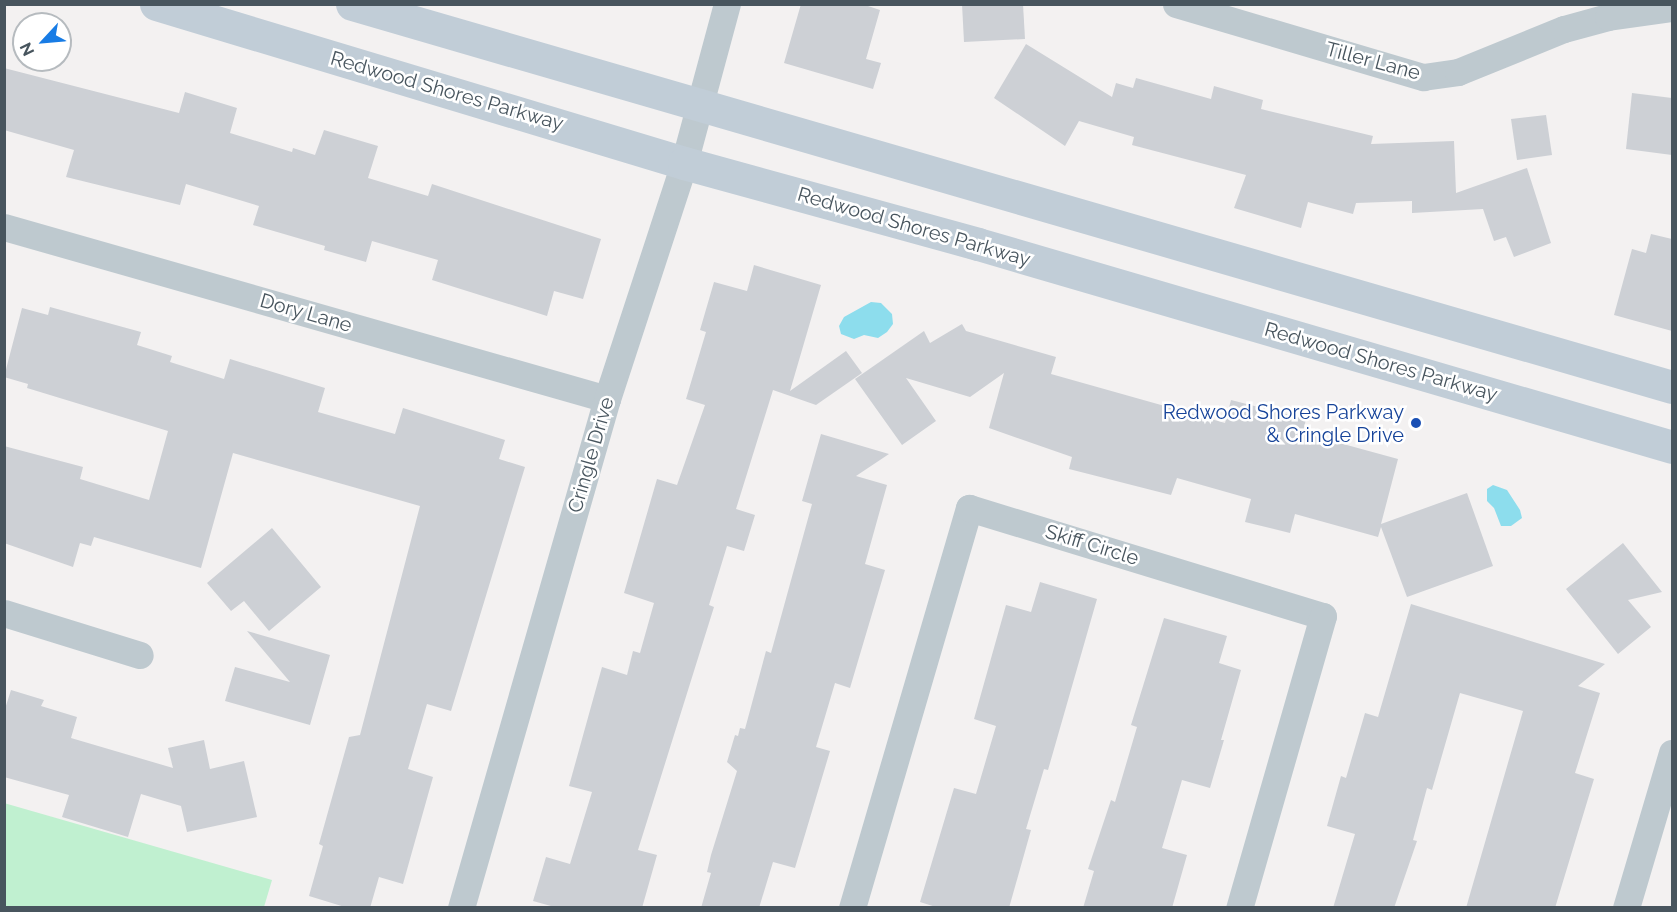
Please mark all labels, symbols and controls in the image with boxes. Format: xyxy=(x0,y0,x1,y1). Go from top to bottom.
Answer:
north arrow xyxy=(12,12,72,72)
street label: Tiller Lane xyxy=(1323,37,1423,85)
text: N xyxy=(16,40,38,59)
street label: Redwood Shores Parkway xyxy=(328,46,566,136)
street label: Redwood Shores Parkway xyxy=(795,182,1033,272)
street label: Dory Lane xyxy=(257,288,355,338)
street label: Redwood Shores Parkway xyxy=(1262,317,1500,407)
street label: Cringle Drive xyxy=(563,394,619,516)
place label: Redwood Shores Parkway & Cringle Drive xyxy=(1163,400,1404,447)
marker: Redwood Shores Parkway & Cringle Drive xyxy=(1409,416,1423,430)
street label: Skiff Circle xyxy=(1042,519,1142,571)

